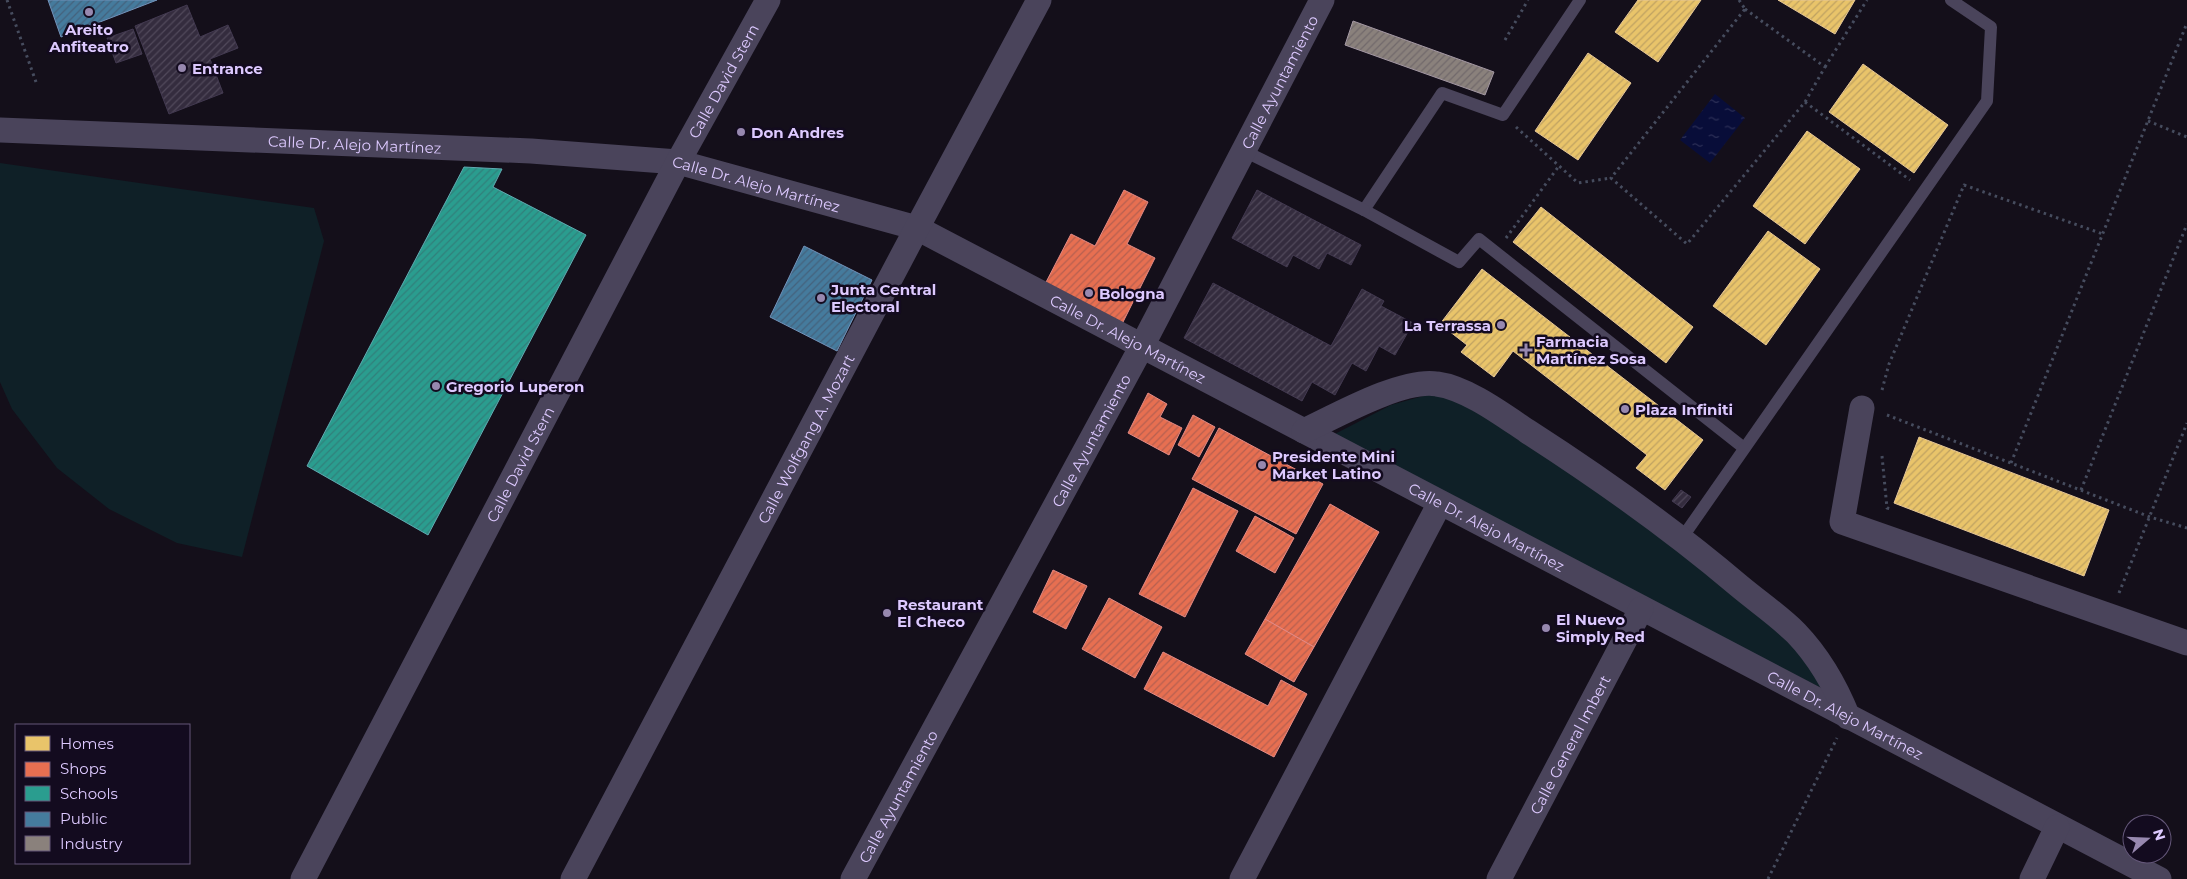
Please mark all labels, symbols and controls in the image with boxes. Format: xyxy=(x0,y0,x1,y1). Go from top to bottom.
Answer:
marker: Areito Anfiteatro xyxy=(83,6,95,18)
street label: Calle Ayuntamiento xyxy=(1237,12,1322,152)
place label: Areito Anfiteatro xyxy=(48,20,129,56)
street label: Calle David Stern xyxy=(684,20,762,141)
place label: Entrance xyxy=(192,59,263,78)
marker: Entrance xyxy=(176,62,188,74)
place label: Don Andres xyxy=(751,123,844,142)
marker: Don Andres xyxy=(735,126,747,138)
street label: Calle Dr. Alejo Martínez xyxy=(268,131,442,157)
street label: Calle Dr. Alejo Martínez xyxy=(672,152,843,216)
place label: Junta Central Electoral xyxy=(830,280,936,316)
place label: Bologna xyxy=(1099,284,1165,303)
marker: Bologna xyxy=(1083,287,1095,299)
street label: Calle Dr. Alejo Martínez xyxy=(1047,290,1210,387)
marker: Junta Central Electoral xyxy=(815,292,827,304)
place label: La Terrassa xyxy=(1404,316,1491,335)
marker: La Terrassa xyxy=(1495,319,1507,331)
place label: Farmacia Martínez Sosa xyxy=(1536,332,1646,368)
marker: Farmacia Martínez Sosa xyxy=(1520,344,1532,356)
street label: Calle Wolfgang A. Mozart xyxy=(753,351,858,527)
street label: Calle Ayuntamiento xyxy=(1047,371,1135,510)
place label: Gregorio Luperon xyxy=(446,377,584,396)
marker: Gregorio Luperon xyxy=(430,380,442,392)
place label: Plaza Infiniti xyxy=(1635,400,1733,419)
street label: Calle David Stern xyxy=(482,403,558,525)
marker: Plaza Infiniti xyxy=(1619,403,1631,415)
place label: Presidente Mini Market Latino xyxy=(1272,447,1395,483)
marker: Presidente Mini Market Latino xyxy=(1256,459,1268,471)
street label: Calle Dr. Alejo Martínez xyxy=(1405,478,1568,575)
place label: Restaurant El Checo xyxy=(897,595,984,631)
marker: Restaurant El Checo xyxy=(881,607,893,619)
place label: El Nuevo Simply Red xyxy=(1556,610,1645,646)
marker: El Nuevo Simply Red xyxy=(1540,622,1552,634)
street label: Calle Dr. Alejo Martínez xyxy=(1764,666,1927,763)
street label: Calle General Imbert xyxy=(1525,672,1614,817)
legend xyxy=(15,724,190,864)
street label: Calle Ayuntamiento xyxy=(854,727,942,866)
text: Homes xyxy=(60,734,114,753)
text: Shops xyxy=(60,759,106,778)
text: Schools xyxy=(60,784,118,803)
text: Public xyxy=(60,809,108,828)
north arrow xyxy=(2122,814,2172,864)
text: N xyxy=(2149,826,2170,843)
text: Industry xyxy=(60,834,123,853)

